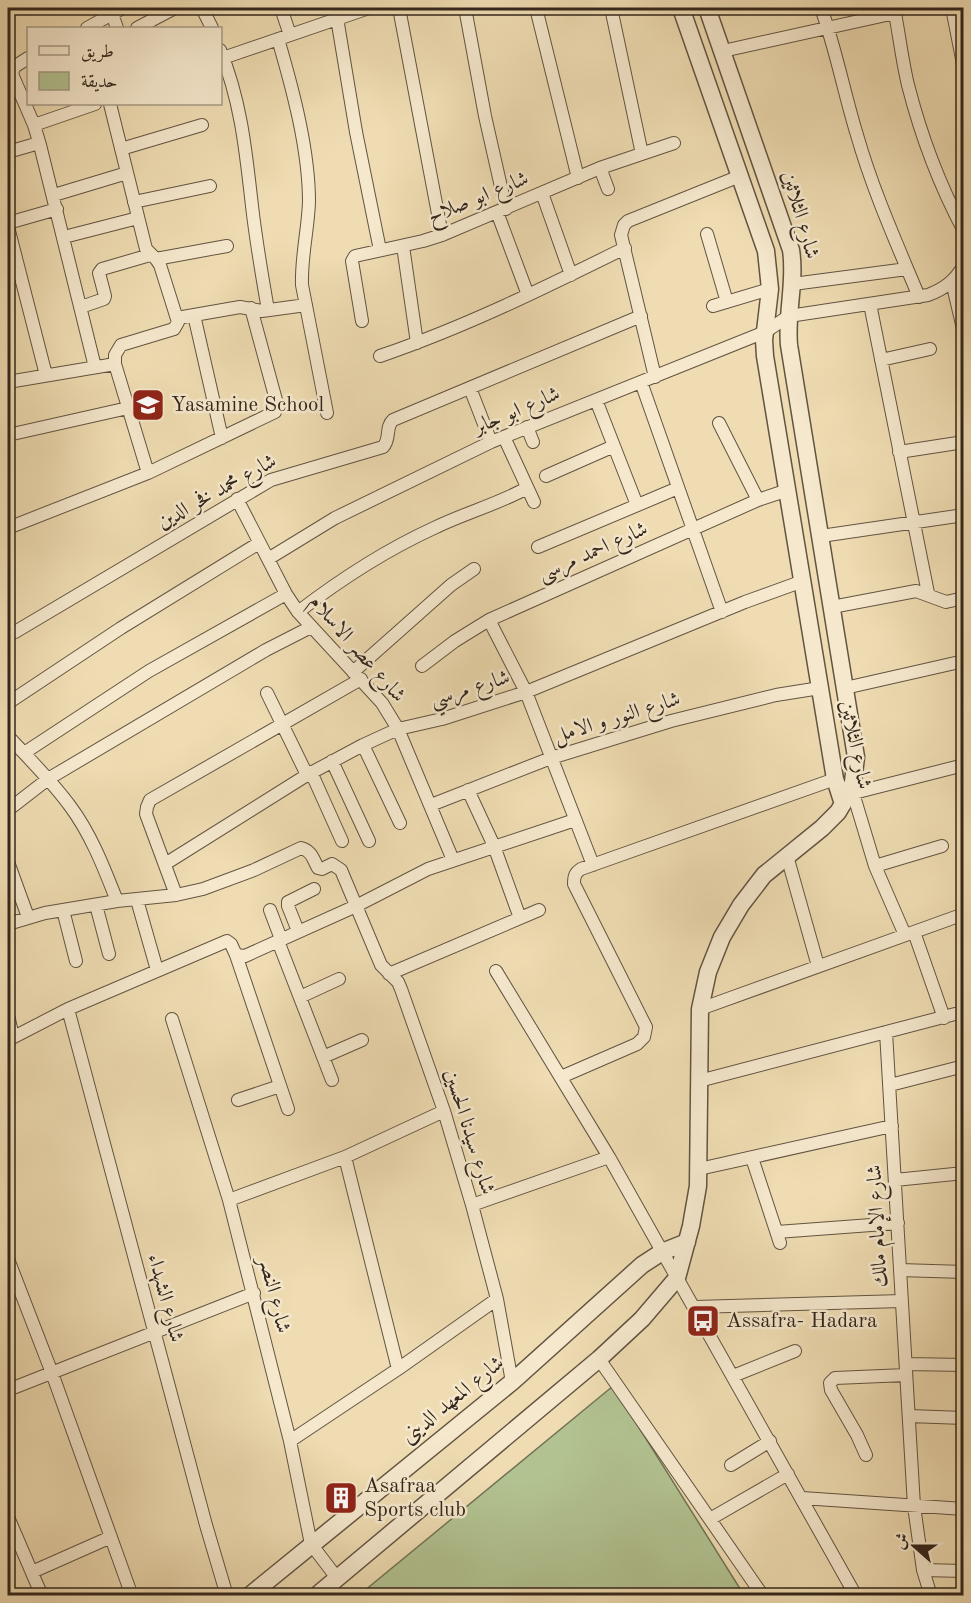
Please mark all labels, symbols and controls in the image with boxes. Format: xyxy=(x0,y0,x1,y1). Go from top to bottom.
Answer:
legend xyxy=(27,27,222,105)
text: طريق xyxy=(81,43,114,63)
text: حديقة xyxy=(81,73,117,92)
street label: شارع ابو صلاح xyxy=(424,168,534,234)
street label: شارع الثلاثين xyxy=(772,169,823,263)
street label: شارع ابو جابر xyxy=(469,383,566,445)
school or university icon: Yasamine School xyxy=(130,387,166,423)
place label: Yasamine School xyxy=(171,395,324,416)
street label: شارع محمد فخر الدين xyxy=(153,450,283,539)
street label: شارع احمد مرسى xyxy=(535,518,653,591)
street label: شارع عصر الاسلام xyxy=(300,591,409,711)
street label: شارع مرسي xyxy=(428,667,515,719)
street label: شارع النور و الامل xyxy=(551,689,685,753)
street label: شارع الثلاثين xyxy=(829,699,875,793)
street label: شارع سيدنا الحسين xyxy=(434,1067,498,1199)
street label: شارع الإمام مالك xyxy=(864,1164,898,1288)
street label: شارع الشهداء xyxy=(137,1251,187,1346)
street label: شارع النصر xyxy=(248,1253,294,1337)
bus stop icon: Assafra- Hadara xyxy=(685,1303,721,1339)
place label: Assafra- Hadara xyxy=(726,1311,877,1332)
street label: شارع المعهد الدينى xyxy=(398,1352,512,1452)
place label: Asafraa Sports club xyxy=(364,1476,466,1521)
building icon: Asafraa Sports club xyxy=(323,1480,359,1516)
north arrow xyxy=(884,1516,944,1576)
text: ش xyxy=(892,1531,912,1552)

